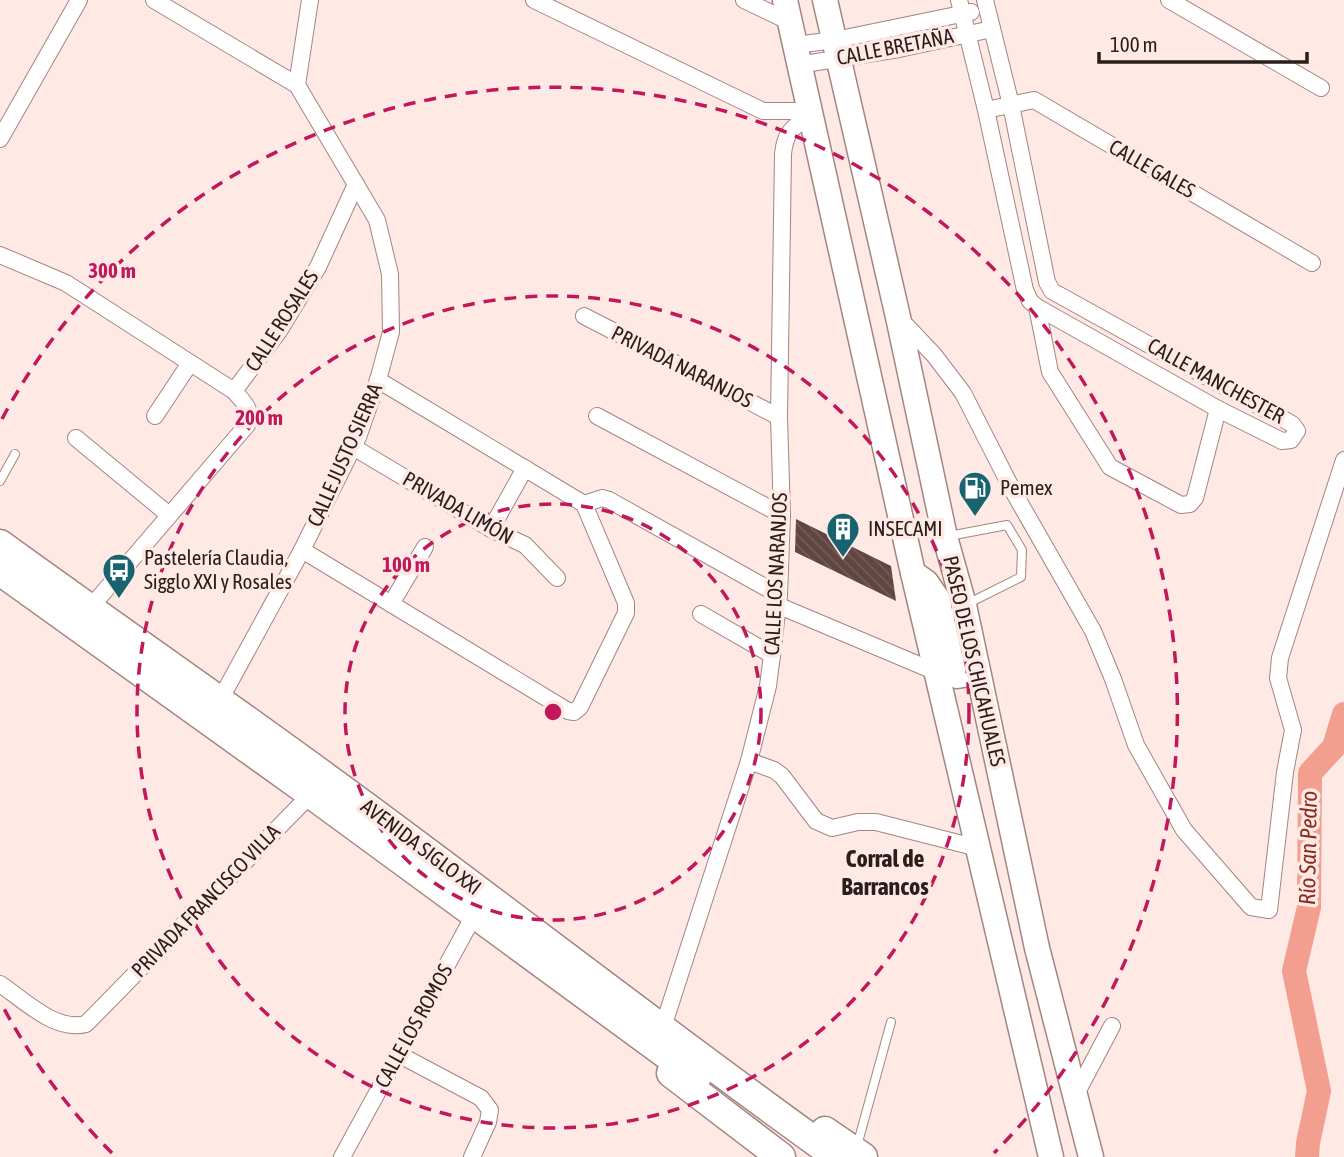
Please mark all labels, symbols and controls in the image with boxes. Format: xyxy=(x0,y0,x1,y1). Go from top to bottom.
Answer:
scale bar xyxy=(1099,21,1307,65)
street label: CALLE BRETAÑA xyxy=(834,23,956,69)
text: 100 m xyxy=(1110,32,1158,56)
street label: CALLE GALES xyxy=(1105,134,1200,202)
text: 300 m xyxy=(88,258,136,282)
street label: CALLE ROSALES xyxy=(240,265,323,375)
street label: PRIVADA NARANJOS xyxy=(608,320,757,412)
street label: CALLE MANCHESTER xyxy=(1144,333,1289,428)
street label: CALLE JUSTO SIERRA xyxy=(302,379,387,530)
text: 200 m xyxy=(235,405,283,429)
street label: PRIVADA LIMÓN xyxy=(399,466,518,548)
fuel station icon: Pemex xyxy=(956,469,994,518)
place label: Pemex xyxy=(1000,475,1053,499)
street label: CALLE LOS NARANJOS xyxy=(759,492,791,656)
building icon: INSECAMI xyxy=(824,510,862,559)
place label: INSECAMI xyxy=(868,516,943,540)
place label: Pastelería Claudia, Sigglo XXI y Rosales xyxy=(144,545,292,593)
bus stop icon: Pastelería Claudia, Sigglo XXI y Rosales xyxy=(100,551,138,600)
text: 100 m xyxy=(382,552,430,576)
street label: PASEO DE LOS CHICAHUALES xyxy=(939,553,1011,769)
centre of rings xyxy=(541,700,565,724)
water label: Río San Pedro xyxy=(1294,791,1322,905)
street label: AVENIDA SIGLO XXI xyxy=(357,793,486,899)
street label: PRIVADA FRANCISCO VILLA xyxy=(126,818,285,982)
district label: Corral de Barrancos xyxy=(841,845,929,900)
street label: CALLE LOS ROMOS xyxy=(369,960,457,1091)

